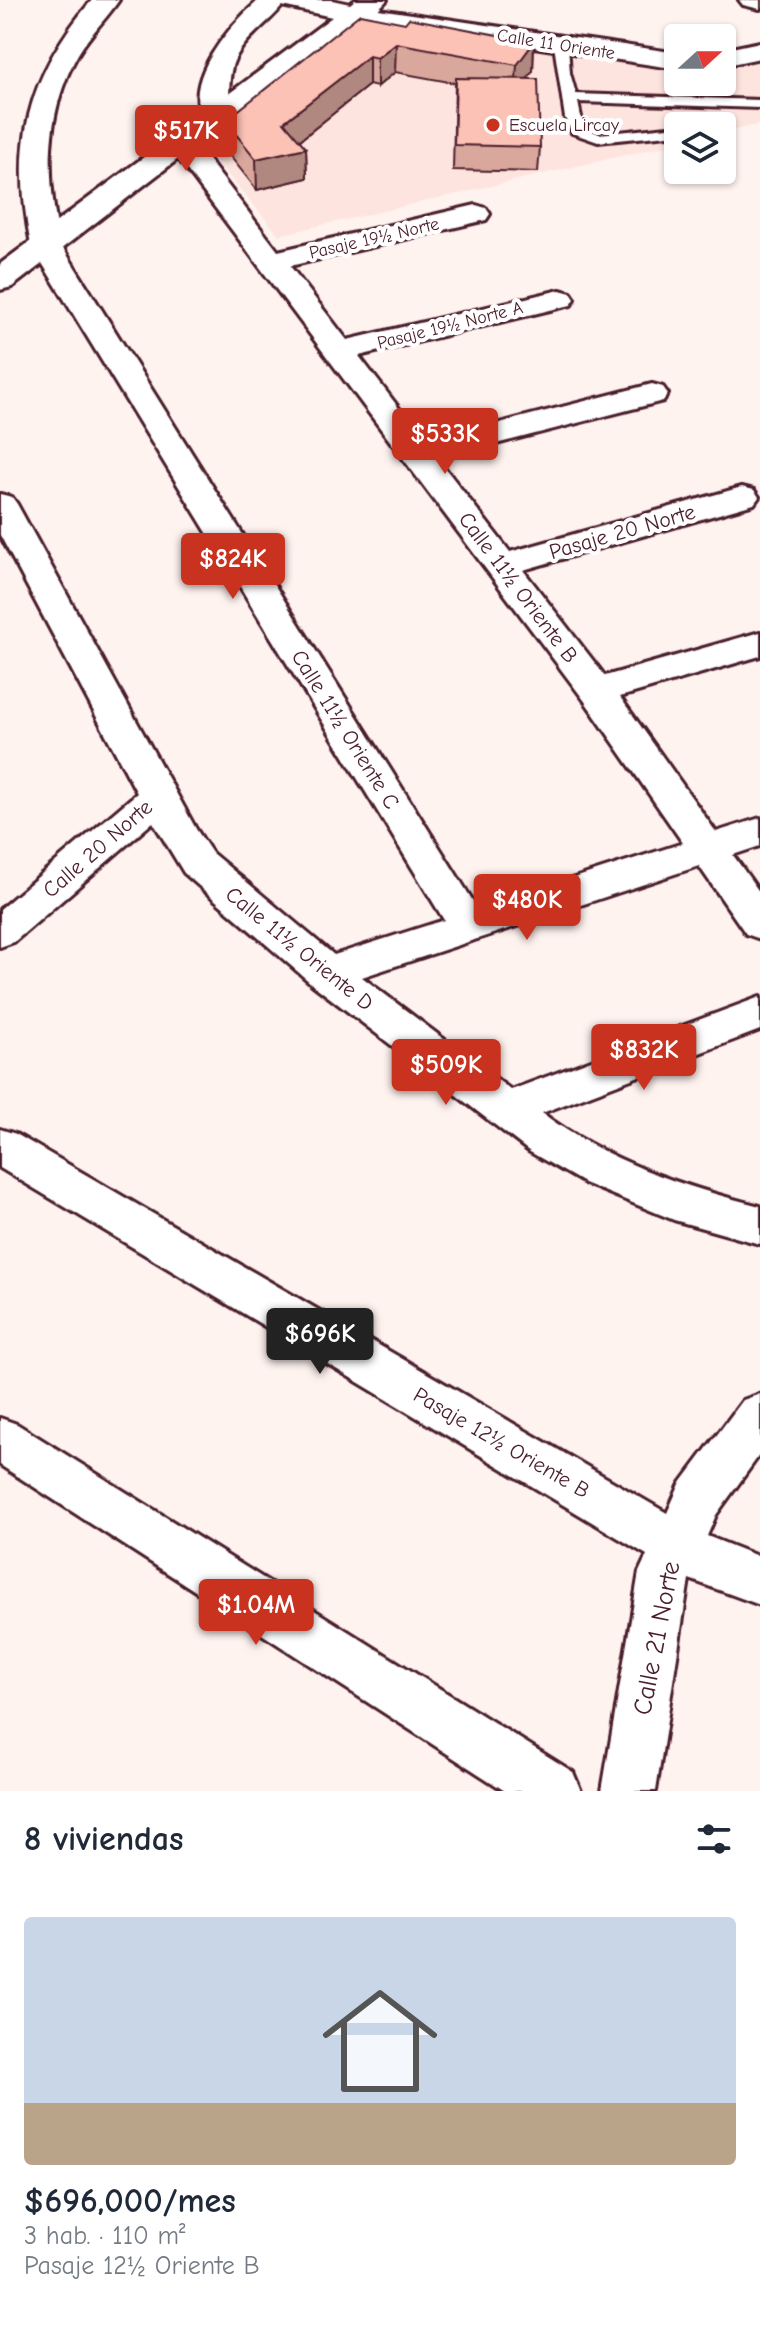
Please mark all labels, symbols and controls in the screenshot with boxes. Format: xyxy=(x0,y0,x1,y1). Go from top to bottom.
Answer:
north arrow xyxy=(664,24,736,96)
map controls xyxy=(664,24,736,184)
street label: Calle 11 Oriente xyxy=(496,25,616,64)
pin: $517K xyxy=(130,105,242,173)
button: layers xyxy=(664,112,736,184)
place label: Escuela Lircay xyxy=(509,115,620,136)
text: $517K xyxy=(153,116,219,146)
marker: Escuela Lircay xyxy=(484,116,502,134)
street label: Pasaje 19½ Norte xyxy=(307,213,441,264)
street label: Pasaje 19½ Norte A xyxy=(375,297,525,354)
pin: $533K xyxy=(389,408,501,476)
text: $533K xyxy=(410,419,480,449)
street label: Pasaje 20 Norte xyxy=(546,499,698,565)
street label: Calle 11½ Oriente B xyxy=(453,507,584,668)
pin: $824K xyxy=(177,533,289,601)
text: $824K xyxy=(199,544,267,574)
street label: Calle 11½ Oriente C xyxy=(286,645,405,814)
street label: Calle 20 Norte xyxy=(38,794,158,903)
pin: $480K xyxy=(471,874,583,942)
street label: Calle 11½ Oriente D xyxy=(220,881,379,1016)
text: $480K xyxy=(492,885,562,915)
pin: $832K xyxy=(588,1024,700,1092)
text: $832K xyxy=(609,1035,679,1065)
pin: $509K xyxy=(390,1039,502,1107)
text: $509K xyxy=(410,1050,482,1080)
pin: $696K xyxy=(264,1308,376,1376)
text: $696K xyxy=(284,1319,356,1349)
street label: Pasaje 12½ Oriente B xyxy=(409,1382,594,1504)
street label: Calle 21 Norte xyxy=(627,1559,687,1718)
pin: $1.04M xyxy=(191,1579,321,1647)
text: $1.04M xyxy=(217,1590,295,1620)
icon: filters xyxy=(692,1817,736,1861)
text: 8 viviendas xyxy=(24,1819,184,1859)
icon: home xyxy=(308,1969,452,2113)
text: $696,000/mes xyxy=(24,2181,236,2221)
text: 3 hab. · 110 m² xyxy=(24,2221,185,2251)
text: Pasaje 12½ Oriente B xyxy=(24,2251,260,2281)

